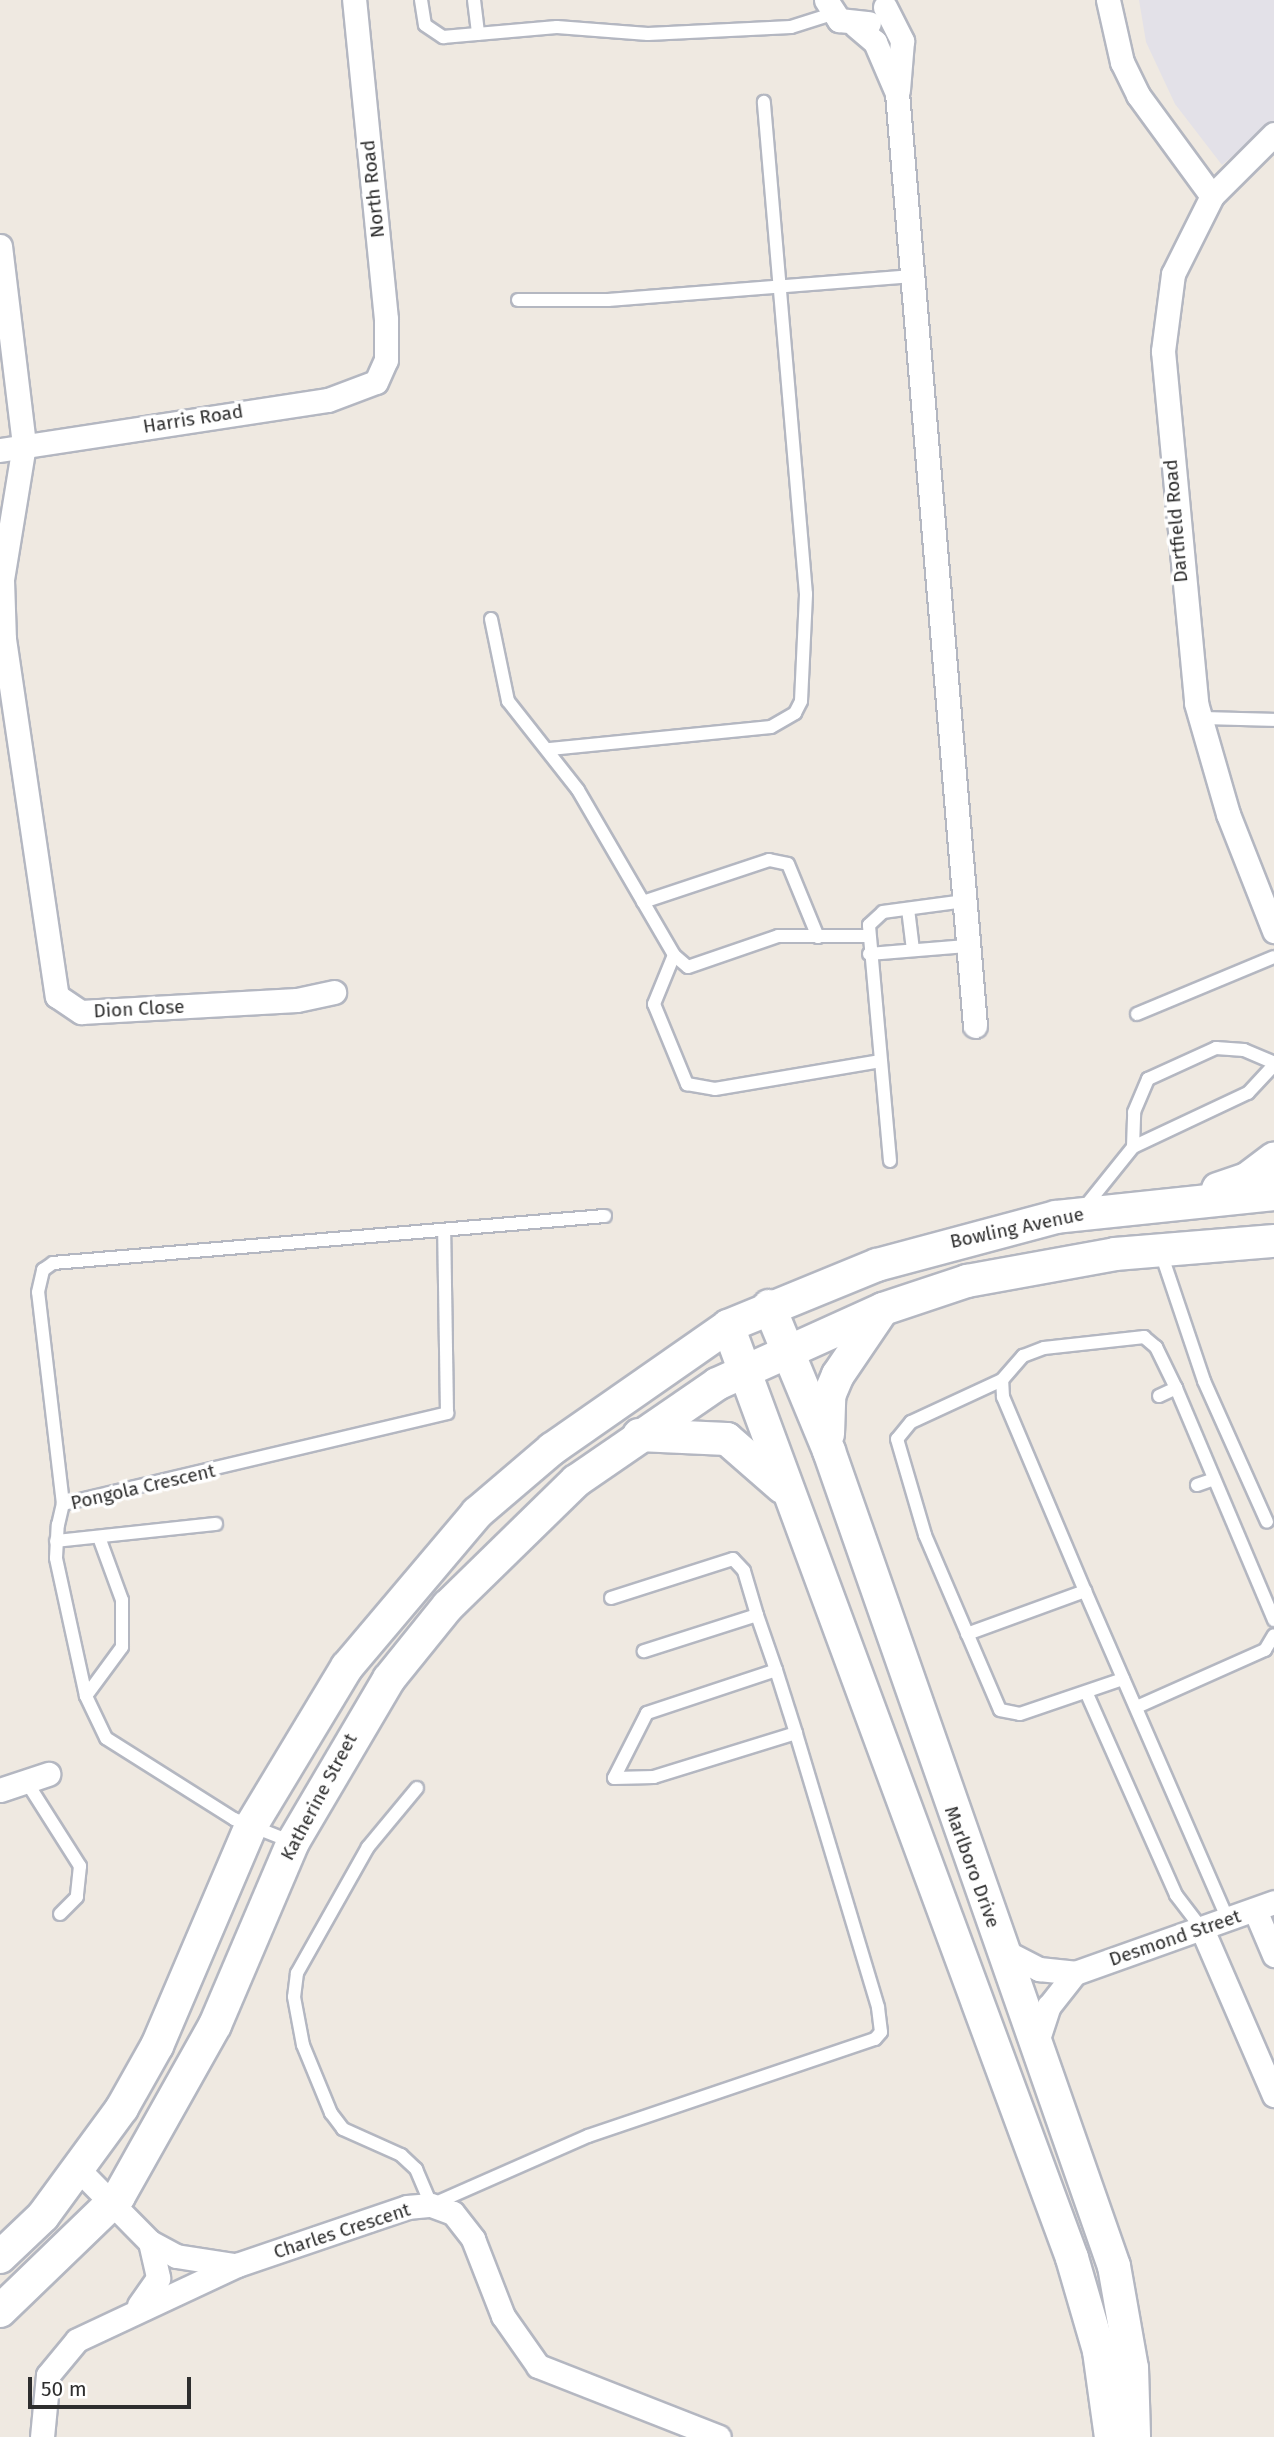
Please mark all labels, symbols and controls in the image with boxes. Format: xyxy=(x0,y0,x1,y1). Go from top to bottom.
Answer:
street label: North Road xyxy=(357,139,389,239)
street label: Harris Road xyxy=(141,400,245,438)
street label: Dartfield Road xyxy=(1159,458,1193,584)
street label: Dion Close xyxy=(93,995,185,1023)
street label: Bowling Avenue xyxy=(948,1203,1086,1253)
street label: Pongola Crescent xyxy=(69,1459,217,1515)
street label: Katherine Street xyxy=(276,1730,362,1864)
street label: Marlboro Drive xyxy=(939,1803,1005,1931)
street label: Desmond Street xyxy=(1106,1905,1244,1971)
street label: Charles Crescent xyxy=(271,2198,413,2264)
scale bar xyxy=(32,2364,194,2408)
text: 50 m xyxy=(41,2376,87,2402)

